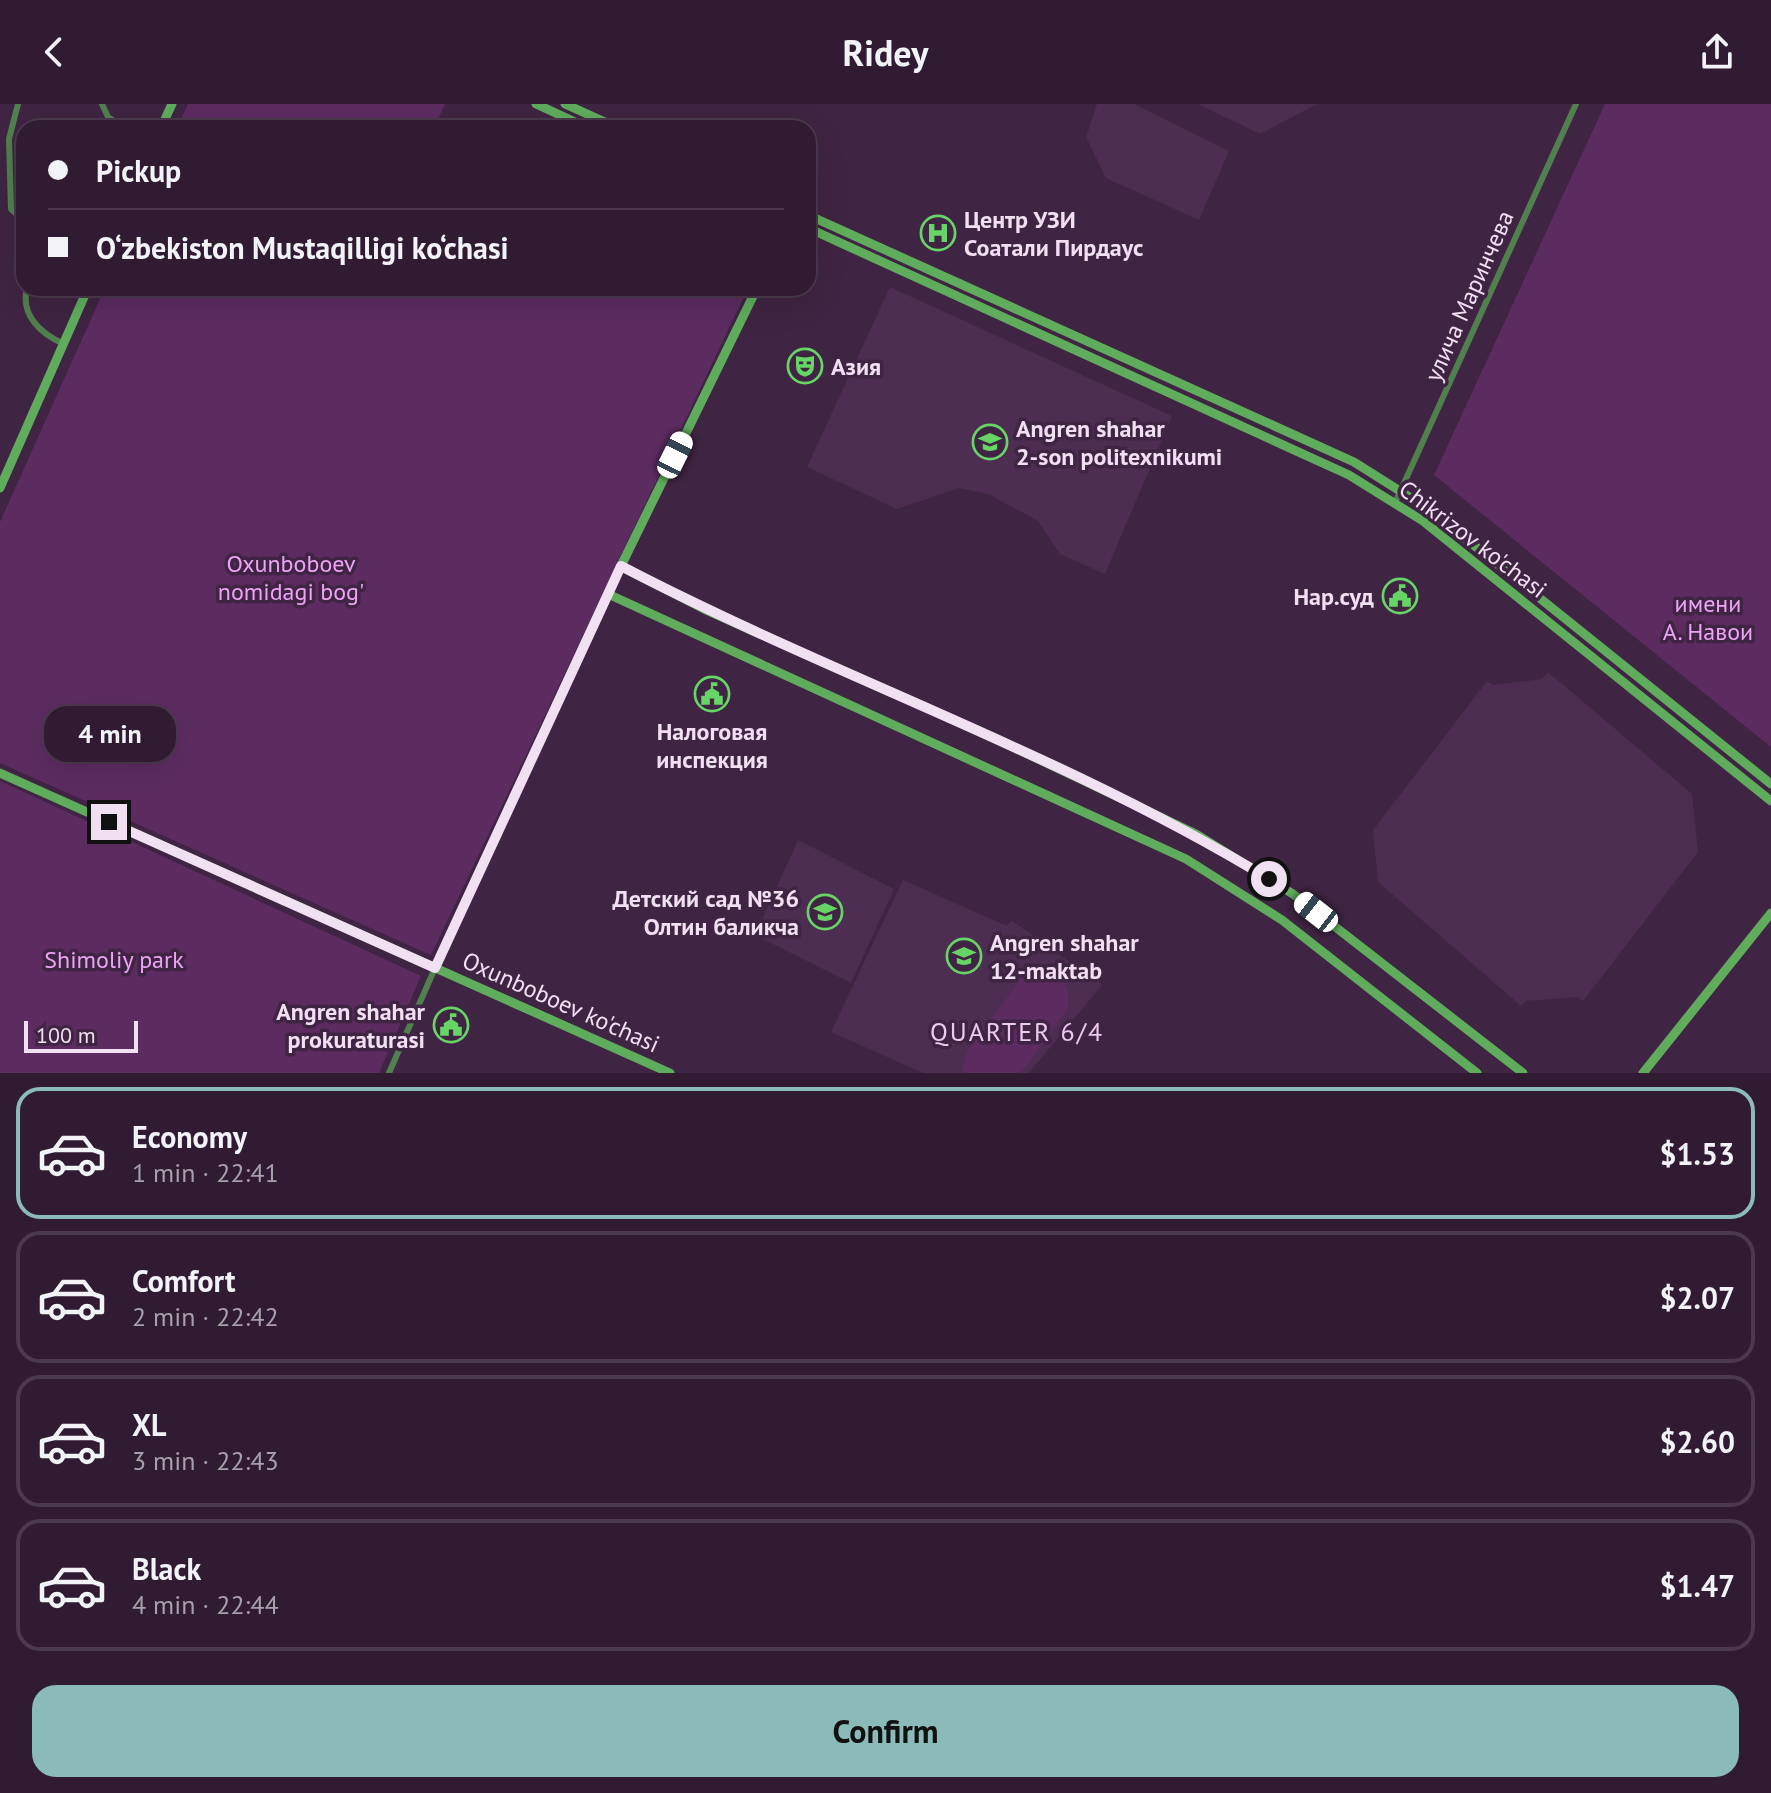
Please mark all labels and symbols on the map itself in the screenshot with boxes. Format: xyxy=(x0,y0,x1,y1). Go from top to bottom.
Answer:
place label: Центр УЗИ Соатали Пирдаус xyxy=(964,204,1143,263)
street label: улича Маринчева xyxy=(1417,206,1521,386)
hospital icon: Центр УЗИ Соатали Пирдаус xyxy=(919,214,957,252)
theatre icon: Азия xyxy=(786,347,824,385)
place label: Азия xyxy=(831,351,881,382)
place label: Angren shahar 2-son politexnikumi xyxy=(1016,413,1222,472)
school or university icon: Angren shahar 2-son politexnikumi xyxy=(971,423,1009,461)
car xyxy=(654,428,696,482)
street label: Chikrizov ko'chasi xyxy=(1393,473,1553,605)
park label: Oxunboboev nomidagi bog' xyxy=(218,548,364,607)
public building icon: Нар.суд xyxy=(1381,577,1419,615)
place label: Нар.суд xyxy=(1293,581,1374,612)
park label: имени А. Навои xyxy=(1663,588,1753,647)
public building icon: Налоговая инспекция xyxy=(693,675,731,713)
callout: 4 min xyxy=(43,706,175,762)
place label: Налоговая инспекция xyxy=(656,716,768,775)
route end xyxy=(91,804,127,840)
route start xyxy=(1251,861,1287,897)
place label: Детский сад №36 Олтин баликча xyxy=(613,883,799,942)
car xyxy=(1290,888,1342,936)
school or university icon: Детский сад №36 Олтин баликча xyxy=(806,893,844,931)
place label: Angren shahar 12-maktab xyxy=(990,927,1139,986)
school or university icon: Angren shahar 12-maktab xyxy=(945,937,983,975)
park label: Shimoliy park xyxy=(44,944,184,975)
street label: Oxunboboev ko'chasi xyxy=(458,945,664,1059)
place label: Angren shahar prokuraturasi xyxy=(276,996,426,1055)
public building icon: Angren shahar prokuraturasi xyxy=(432,1006,470,1044)
district label: QUARTER 6/4 xyxy=(930,1015,1104,1048)
scale bar xyxy=(24,1017,138,1053)

